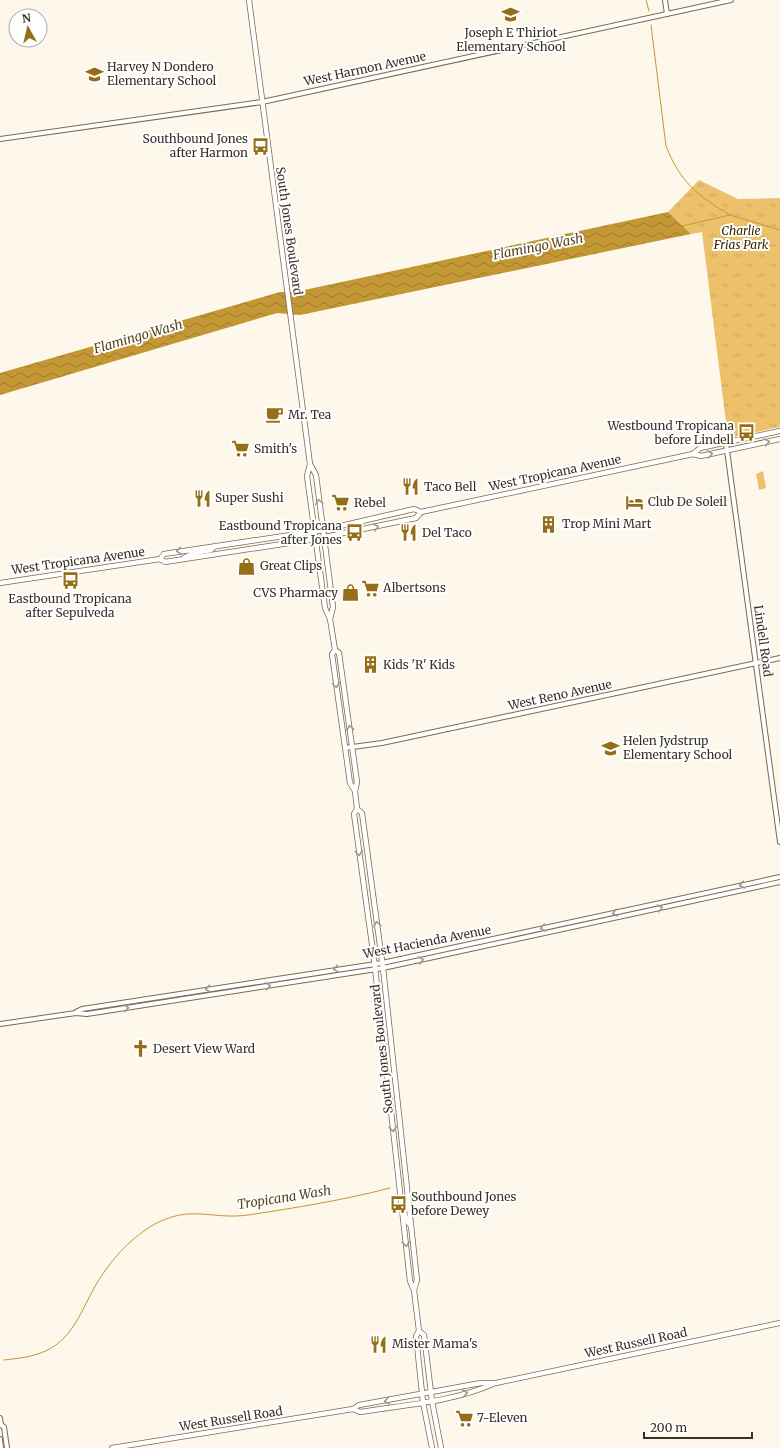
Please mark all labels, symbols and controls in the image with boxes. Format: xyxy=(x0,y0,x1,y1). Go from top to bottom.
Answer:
school or university icon: Joseph E Thiriot Elementary School xyxy=(501,4,521,24)
north arrow xyxy=(8,8,48,48)
text: N xyxy=(21,11,32,26)
place label: Joseph E Thiriot Elementary School xyxy=(456,25,566,54)
street label: West Harmon Avenue xyxy=(302,48,427,89)
place label: Harvey N Dondero Elementary School xyxy=(107,59,217,88)
school or university icon: Harvey N Dondero Elementary School xyxy=(84,64,104,84)
place label: Southbound Jones after Harmon xyxy=(143,131,248,160)
bus stop icon: Southbound Jones after Harmon xyxy=(251,136,271,156)
street label: South Jones Boulevard xyxy=(273,166,306,296)
park label: Charlie Frias Park xyxy=(713,223,769,252)
water label: Flamingo Wash xyxy=(491,229,585,264)
water label: Flamingo Wash xyxy=(91,316,185,358)
cafe icon: Mr. Tea xyxy=(265,405,285,425)
place label: Mr. Tea xyxy=(288,407,332,422)
place label: Westbound Tropicana before Lindell xyxy=(606,418,735,447)
bus stop icon: Westbound Tropicana before Lindell xyxy=(737,423,757,443)
one-way arrow xyxy=(764,438,770,446)
supermarket icon: Smith's xyxy=(231,439,251,459)
place label: Smith's xyxy=(254,441,297,456)
one-way arrow xyxy=(707,450,713,459)
street label: West Tropicana Avenue xyxy=(487,451,622,494)
restaurant icon: Taco Bell xyxy=(401,477,421,497)
place label: Taco Bell xyxy=(424,479,477,494)
restaurant icon: Super Sushi xyxy=(192,488,212,508)
place label: Super Sushi xyxy=(215,490,284,505)
hotel icon: Club De Soleil xyxy=(625,492,645,512)
supermarket icon: Rebel xyxy=(331,493,351,513)
place label: Club De Soleil xyxy=(648,494,727,509)
place label: Rebel xyxy=(354,495,386,510)
one-way arrow xyxy=(315,499,324,505)
building icon: Trop Mini Mart xyxy=(539,514,559,534)
place label: Trop Mini Mart xyxy=(562,516,652,531)
place label: Eastbound Tropicana after Jones xyxy=(219,518,343,547)
bus stop icon: Eastbound Tropicana after Jones xyxy=(345,523,365,543)
one-way arrow xyxy=(372,523,379,531)
restaurant icon: Del Taco xyxy=(399,523,419,543)
place label: Del Taco xyxy=(422,525,472,540)
street label: West Tropicana Avenue xyxy=(9,544,146,577)
one-way arrow xyxy=(176,546,182,555)
shop icon: Great Clips xyxy=(237,556,257,576)
place label: Great Clips xyxy=(260,558,322,573)
bus stop icon: Eastbound Tropicana after Sepulveda xyxy=(60,570,80,590)
supermarket icon: Albertsons xyxy=(360,578,380,598)
place label: Albertsons xyxy=(382,580,446,595)
shop icon: CVS Pharmacy xyxy=(341,583,361,603)
place label: CVS Pharmacy xyxy=(253,585,338,600)
place label: Eastbound Tropicana after Sepulveda xyxy=(8,591,132,620)
street label: Lindell Road xyxy=(751,604,776,678)
building icon: Kids 'R' Kids xyxy=(360,655,380,675)
place label: Kids 'R' Kids xyxy=(383,657,455,672)
street label: West Reno Avenue xyxy=(506,676,613,713)
one-way arrow xyxy=(331,682,340,688)
one-way arrow xyxy=(346,725,355,731)
place label: Helen Jydstrup Elementary School xyxy=(623,733,733,762)
school or university icon: Helen Jydstrup Elementary School xyxy=(600,738,620,758)
one-way arrow xyxy=(354,849,363,856)
one-way arrow xyxy=(739,881,745,889)
one-way arrow xyxy=(657,905,664,913)
one-way arrow xyxy=(612,908,618,916)
one-way arrow xyxy=(373,921,382,927)
street label: West Hacienda Avenue xyxy=(361,922,492,961)
one-way arrow xyxy=(539,924,546,932)
one-way arrow xyxy=(418,956,424,964)
one-way arrow xyxy=(333,964,339,973)
one-way arrow xyxy=(265,982,271,991)
street label: South Jones Boulevard xyxy=(367,984,396,1114)
one-way arrow xyxy=(205,985,211,993)
one-way arrow xyxy=(123,1004,129,1013)
church icon: Desert View Ward xyxy=(130,1039,150,1059)
place label: Desert View Ward xyxy=(153,1041,255,1056)
one-way arrow xyxy=(388,1126,397,1132)
water label: Tropicana Wash xyxy=(236,1182,332,1213)
place label: Southbound Jones before Dewey xyxy=(410,1189,516,1218)
bus stop icon: Southbound Jones before Dewey xyxy=(388,1194,408,1214)
one-way arrow xyxy=(401,1241,410,1247)
street label: West Russell Road xyxy=(582,1324,688,1361)
restaurant icon: Mister Mama's xyxy=(369,1334,389,1354)
place label: Mister Mama's xyxy=(392,1336,478,1351)
one-way arrow xyxy=(461,1390,468,1398)
one-way arrow xyxy=(384,1396,390,1405)
street label: West Russell Road xyxy=(177,1403,284,1434)
supermarket icon: 7-Eleven xyxy=(454,1408,474,1428)
place label: 7-Eleven xyxy=(477,1410,527,1425)
scale bar xyxy=(644,1414,752,1440)
text: 200 m xyxy=(650,1420,687,1435)

